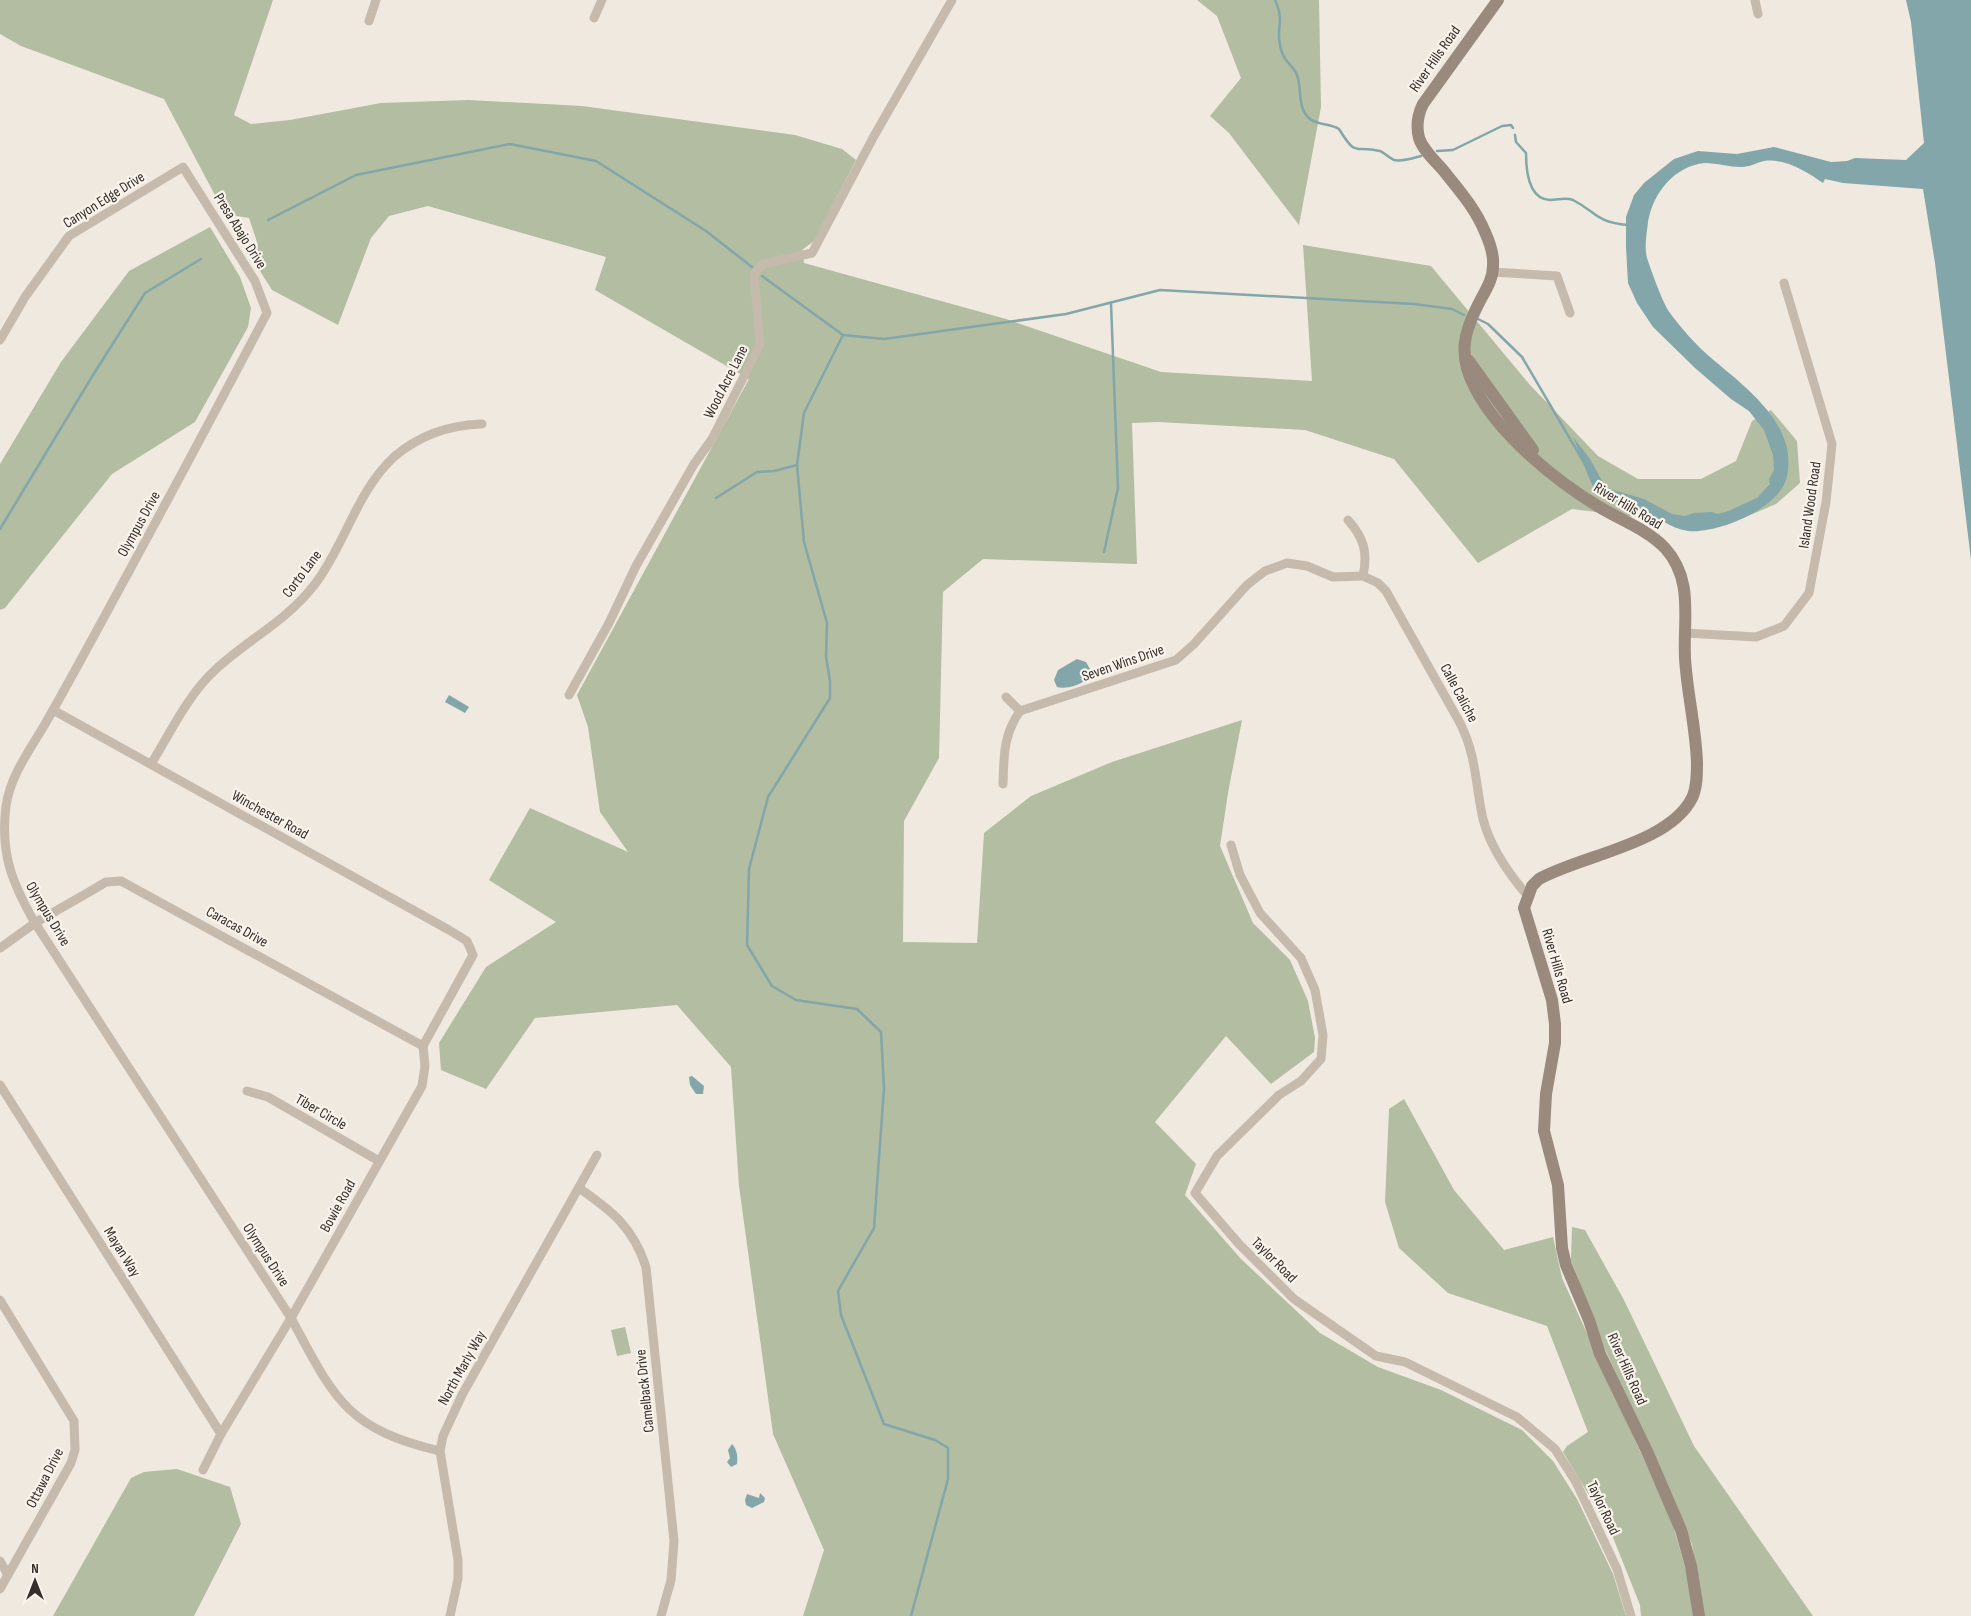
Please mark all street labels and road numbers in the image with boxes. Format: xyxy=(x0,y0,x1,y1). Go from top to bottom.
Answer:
street label: River Hills Road xyxy=(1405,22,1465,96)
street label: Canyon Edge Drive xyxy=(60,167,148,233)
street label: Presa Abajo Drive xyxy=(209,189,271,273)
street label: Wood Acre Lane xyxy=(700,342,752,422)
street label: Island Wood Road xyxy=(1794,460,1826,550)
street label: River Hills Road xyxy=(1590,478,1666,534)
street label: Olympus Drive xyxy=(113,488,165,560)
street label: Corto Lane xyxy=(278,546,326,602)
street label: Seven Wins Drive xyxy=(1079,640,1167,686)
street label: Calle Caliche xyxy=(1436,660,1482,726)
street label: Winchester Road xyxy=(228,786,312,844)
street label: Olympus Drive xyxy=(21,878,75,950)
street label: Caracas Drive xyxy=(203,902,271,952)
street label: River Hills Road xyxy=(1537,926,1577,1006)
street label: Tiber Circle xyxy=(292,1090,350,1134)
street label: Bowie Road xyxy=(316,1176,360,1236)
street label: Olympus Drive xyxy=(238,1220,294,1290)
street label: Mayan Way xyxy=(99,1223,145,1281)
street label: Taylor Road xyxy=(1247,1233,1301,1287)
street label: North Marly Way xyxy=(434,1327,490,1409)
street label: River Hills Road xyxy=(1603,1330,1651,1408)
street label: Camelback Drive xyxy=(631,1348,659,1434)
street label: Ottawa Drive xyxy=(22,1445,68,1511)
street label: Taylor Road xyxy=(1582,1478,1624,1538)

